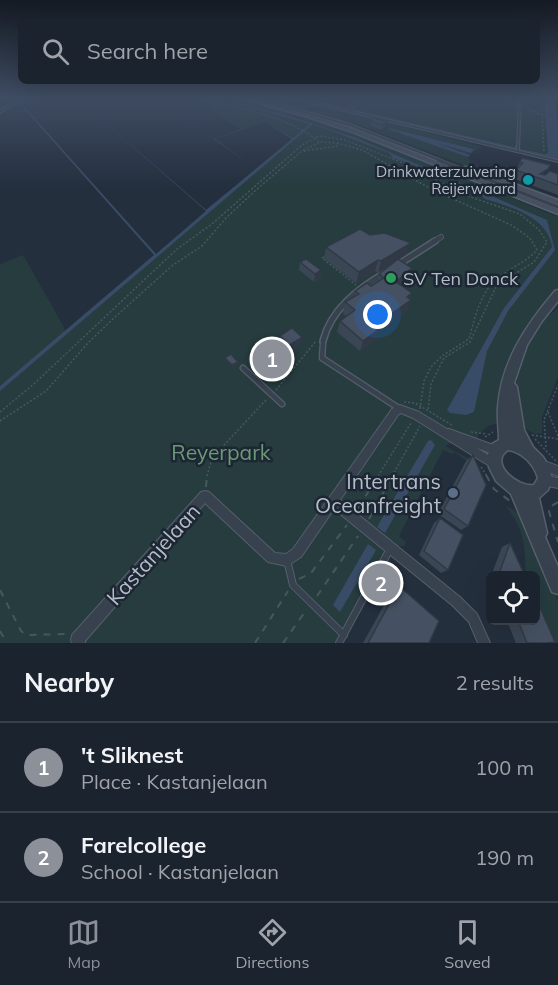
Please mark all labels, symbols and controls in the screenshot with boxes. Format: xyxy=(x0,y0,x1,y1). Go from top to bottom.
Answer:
search box xyxy=(18,18,540,84)
icon: search xyxy=(39,35,72,68)
text: Search here xyxy=(87,37,208,65)
place label: Drinkwaterzuivering Reijerwaard xyxy=(376,162,516,198)
marker: Drinkwaterzuivering Reijerwaard xyxy=(521,173,535,187)
place label: SV Ten Donck xyxy=(403,267,519,290)
marker: SV Ten Donck xyxy=(384,271,398,285)
your location xyxy=(363,300,392,329)
pin: 1 xyxy=(252,336,292,382)
park label: Reyerpark xyxy=(171,439,271,465)
place label: Intertrans Oceanfreight xyxy=(315,468,441,518)
marker: Intertrans Oceanfreight xyxy=(446,486,460,500)
street label: Kastanjelaan xyxy=(101,498,205,610)
pin: 2 xyxy=(362,560,400,606)
map controls xyxy=(486,571,540,625)
button: locate xyxy=(486,571,540,625)
text: Nearby xyxy=(24,666,114,699)
text: 2 results xyxy=(456,670,534,695)
text: 't Sliknest xyxy=(81,741,183,769)
text: 1 xyxy=(38,755,50,780)
text: 100 m xyxy=(475,755,534,780)
text: Place · Kastanjelaan xyxy=(81,769,268,794)
text: Farelcollege xyxy=(81,831,206,859)
text: 2 xyxy=(38,845,50,870)
text: 190 m xyxy=(475,845,534,870)
text: School · Kastanjelaan xyxy=(81,859,279,884)
tab: Map xyxy=(67,916,100,972)
tab: Directions xyxy=(235,916,309,972)
tab: Saved xyxy=(444,916,491,972)

